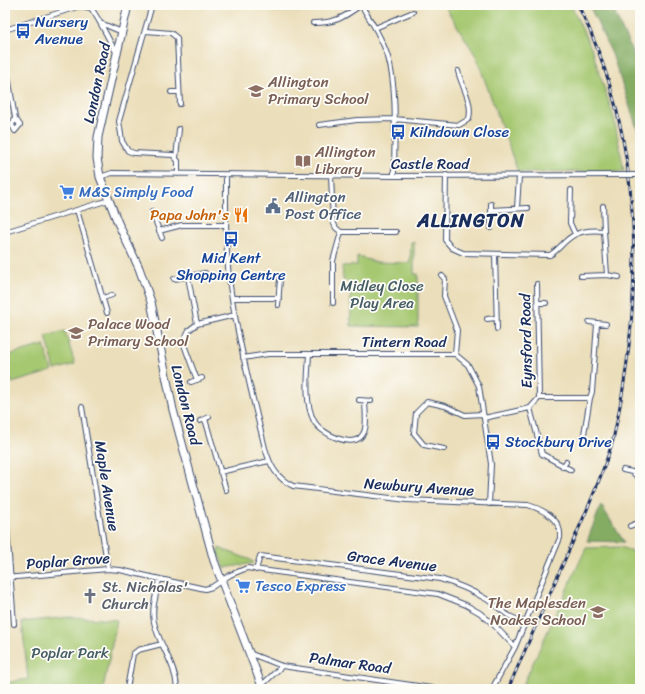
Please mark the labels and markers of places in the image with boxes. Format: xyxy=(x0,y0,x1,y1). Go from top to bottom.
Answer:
place label: Nursery Avenue xyxy=(34,9,88,52)
bus stop icon: Nursery Avenue xyxy=(14,22,32,40)
place label: Allington Primary School xyxy=(267,69,369,112)
school or university icon: Allington Primary School xyxy=(247,82,265,100)
place label: Kilndown Close xyxy=(410,119,509,145)
bus stop icon: Kilndown Close xyxy=(389,123,407,141)
place label: Allington Library xyxy=(314,139,376,182)
library icon: Allington Library xyxy=(294,152,312,170)
place label: M&S Simply Food xyxy=(79,179,194,205)
supermarket icon: M&S Simply Food xyxy=(58,183,76,201)
place label: Allington Post Office xyxy=(284,184,362,227)
public building icon: Allington Post Office xyxy=(264,197,282,215)
place label: Papa John's xyxy=(150,202,229,228)
restaurant icon: Papa John's xyxy=(232,206,250,224)
bus stop icon: Mid Kent Shopping Centre xyxy=(222,230,240,248)
place label: Mid Kent Shopping Centre xyxy=(176,245,286,288)
place label: Palace Wood Primary School xyxy=(88,311,189,354)
school or university icon: Palace Wood Primary School xyxy=(67,324,85,342)
place label: Stockbury Drive xyxy=(505,429,612,455)
bus stop icon: Stockbury Drive xyxy=(484,433,502,451)
place label: Tesco Express xyxy=(255,573,346,599)
place label: St. Nicholas' Church xyxy=(102,574,188,617)
supermarket icon: Tesco Express xyxy=(234,577,252,595)
church icon: St. Nicholas' Church xyxy=(81,587,99,605)
place label: The Maplesden Noakes School xyxy=(488,590,587,633)
school or university icon: The Maplesden Noakes School xyxy=(589,603,607,621)

